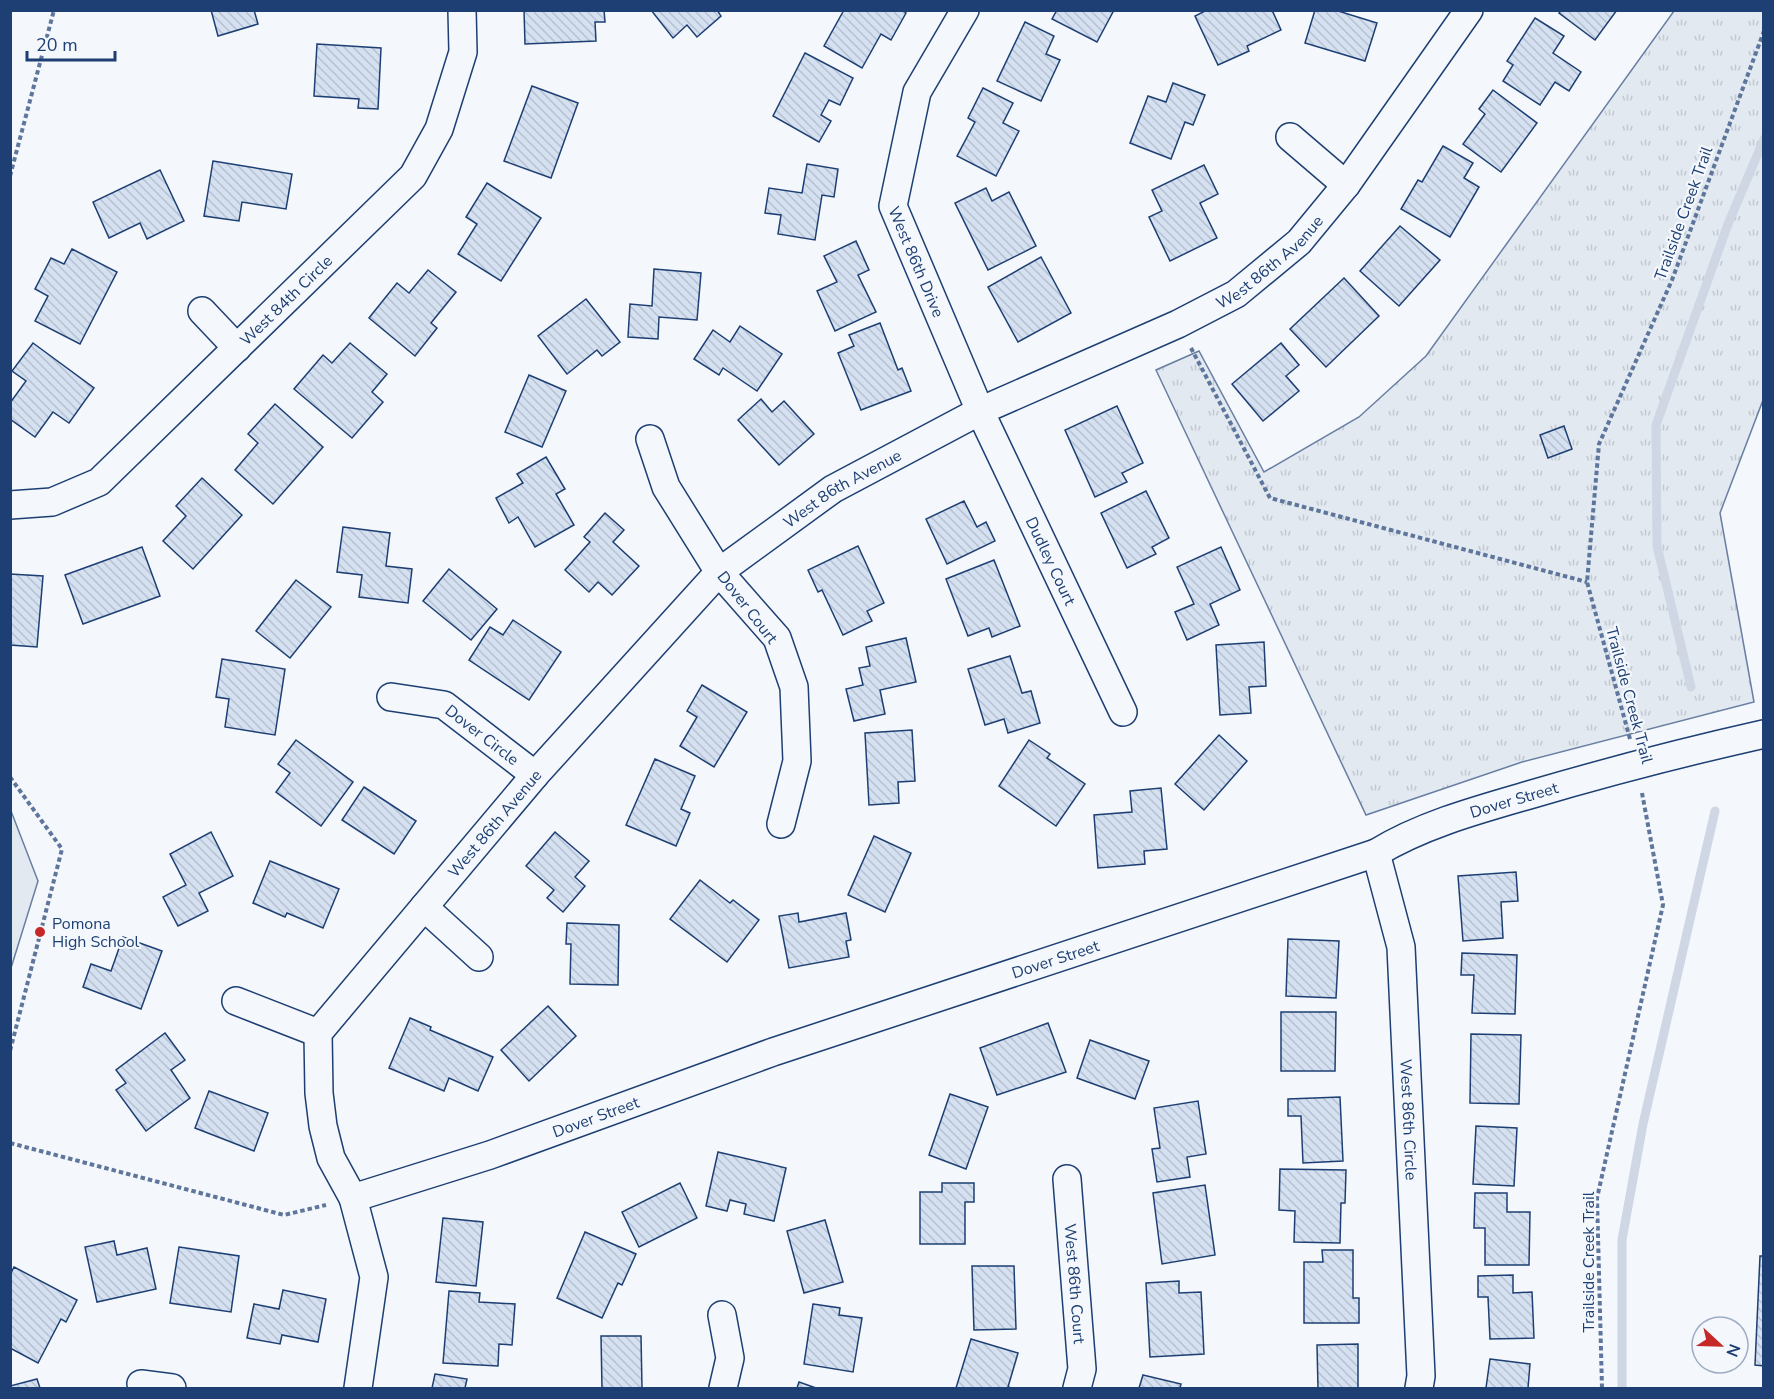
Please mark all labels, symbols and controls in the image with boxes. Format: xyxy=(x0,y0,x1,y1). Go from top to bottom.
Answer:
scale bar xyxy=(27,24,116,62)
text: 20 m xyxy=(36,33,78,57)
street label: Trailside Creek Trail xyxy=(1650,143,1718,283)
street label: West 86th Drive xyxy=(882,203,949,321)
street label: West 86th Avenue xyxy=(1212,211,1329,315)
street label: West 84th Circle xyxy=(235,250,338,351)
street label: West 86th Avenue xyxy=(779,445,905,534)
street label: Dudley Court xyxy=(1020,513,1081,609)
street label: Dover Court xyxy=(712,567,783,649)
street label: Trailside Creek Trail xyxy=(1600,624,1658,766)
street label: Dover Circle xyxy=(440,700,523,771)
street label: West 86th Avenue xyxy=(443,765,547,883)
street label: Dover Street xyxy=(1467,777,1561,824)
place label: Pomona High School xyxy=(52,913,140,953)
marker: Pomona High School xyxy=(33,925,47,939)
street label: Dover Street xyxy=(1009,935,1103,984)
street label: West 86th Circle xyxy=(1394,1058,1422,1181)
street label: Dover Street xyxy=(550,1091,643,1143)
street label: Trailside Creek Trail xyxy=(1578,1191,1600,1332)
street label: West 86th Court xyxy=(1059,1223,1090,1345)
north arrow xyxy=(1690,1315,1750,1375)
text: N xyxy=(1721,1341,1745,1360)

